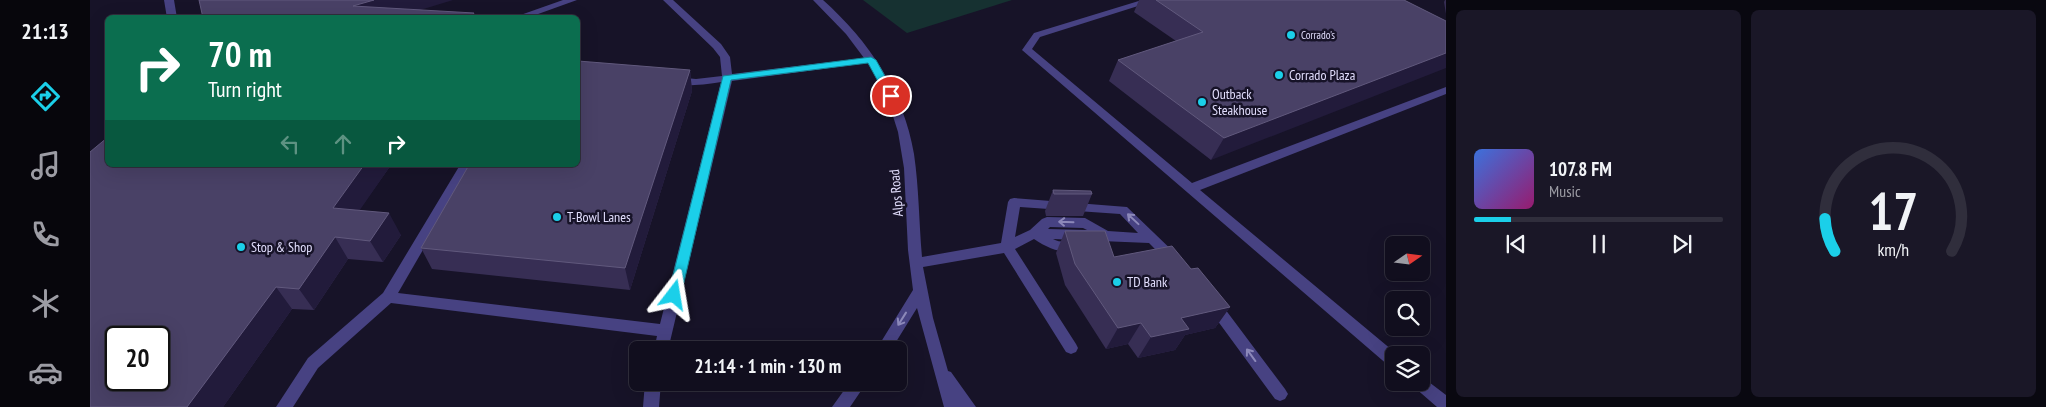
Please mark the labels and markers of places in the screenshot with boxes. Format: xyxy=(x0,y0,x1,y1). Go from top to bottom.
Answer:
place label: Corrado's xyxy=(1301,28,1335,42)
marker: Corrado's xyxy=(1285,29,1297,41)
place label: Corrado Plaza xyxy=(1289,66,1355,84)
marker: Corrado Plaza xyxy=(1273,69,1285,81)
pin xyxy=(870,75,912,117)
place label: Outback Steakhouse xyxy=(1212,85,1268,119)
marker: Outback Steakhouse xyxy=(1196,96,1208,108)
place label: T-Bowl Lanes xyxy=(567,208,631,226)
marker: T-Bowl Lanes xyxy=(551,211,563,223)
place label: Stop & Shop xyxy=(251,238,312,256)
marker: Stop & Shop xyxy=(235,241,247,253)
place label: TD Bank xyxy=(1127,273,1168,291)
marker: TD Bank xyxy=(1111,276,1123,288)

